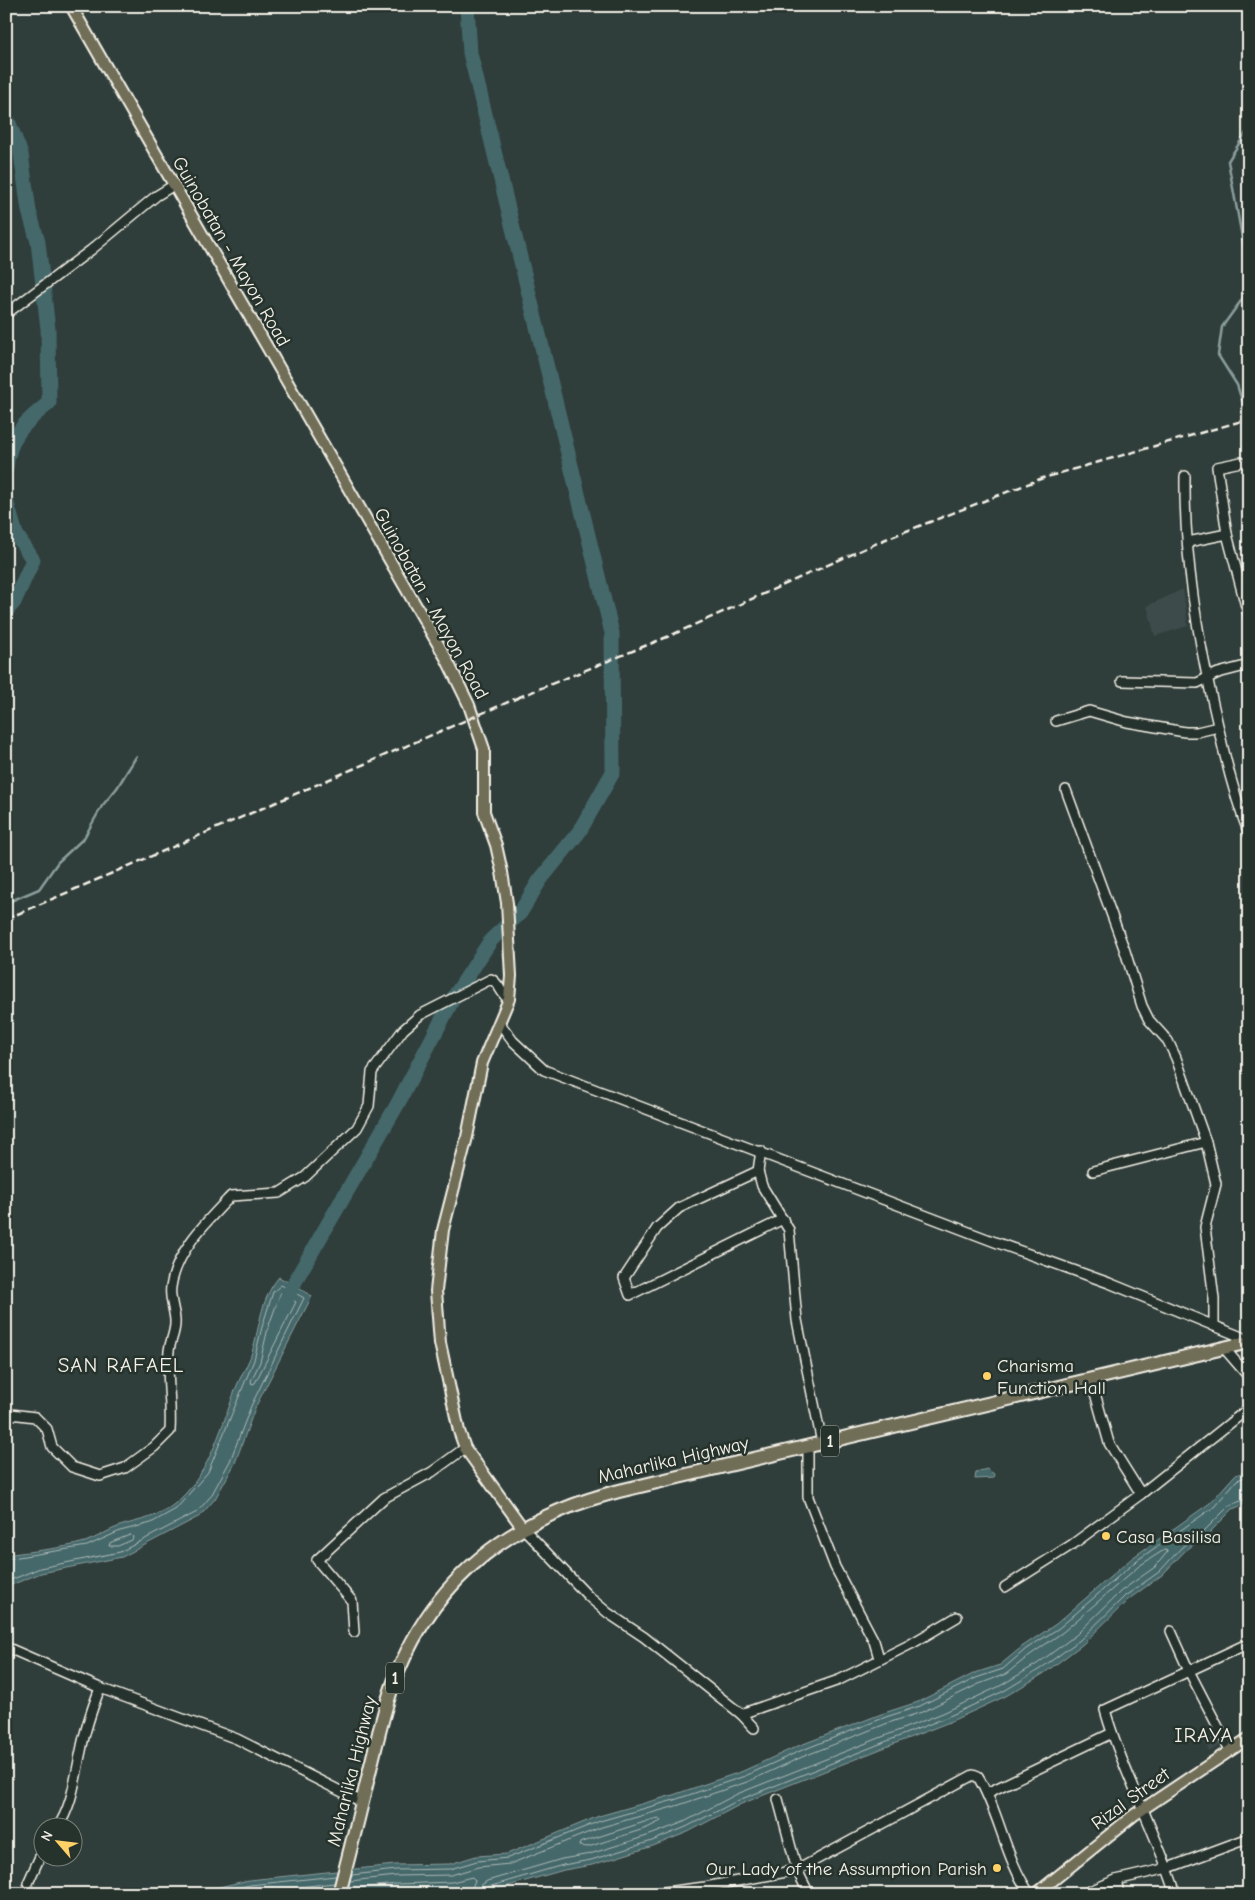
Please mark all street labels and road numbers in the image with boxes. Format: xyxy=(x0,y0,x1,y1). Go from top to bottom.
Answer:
street label: Guinobatan - Mayon Road xyxy=(168,153,295,350)
street label: Guinobatan - Mayon Road xyxy=(369,504,493,703)
road number: 1 xyxy=(821,1425,839,1456)
street label: Maharlika Highway xyxy=(596,1432,751,1488)
road number: 1 xyxy=(386,1662,404,1694)
street label: Maharlika Highway xyxy=(323,1693,381,1849)
street label: Rizal Street xyxy=(1087,1763,1174,1835)

